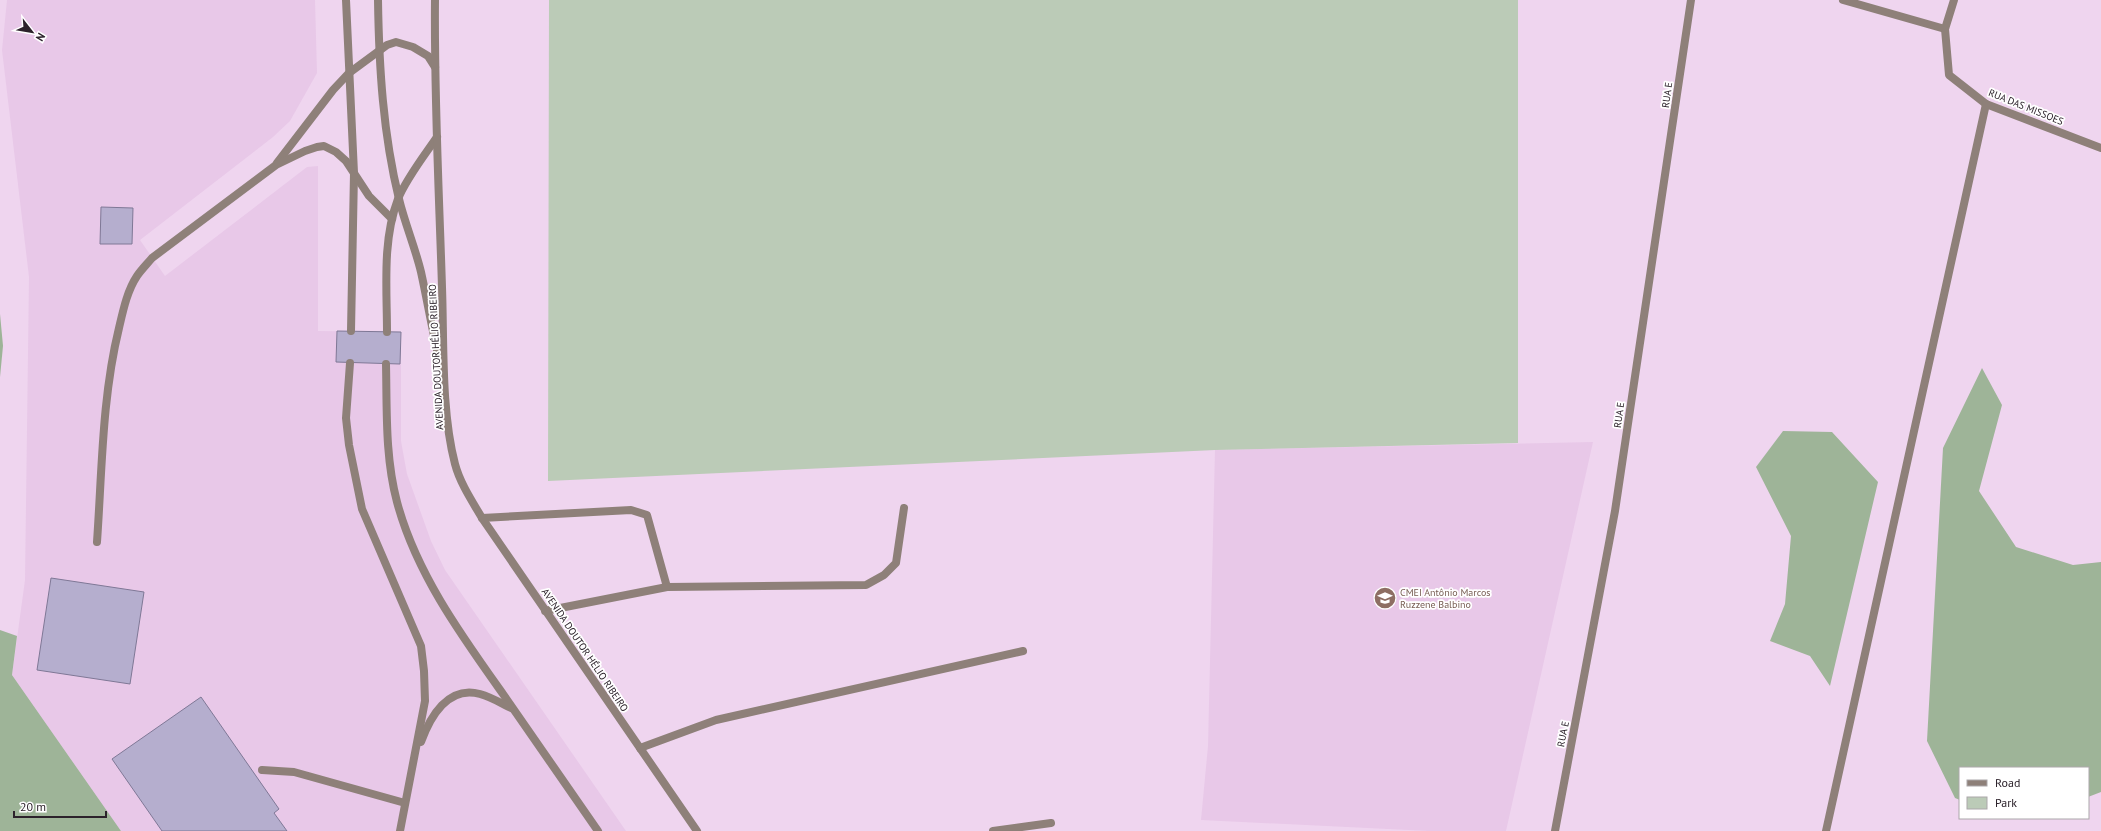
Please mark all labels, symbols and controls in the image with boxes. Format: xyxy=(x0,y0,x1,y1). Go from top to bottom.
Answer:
north arrow xyxy=(12,12,52,52)
text: N xyxy=(33,30,48,44)
street label: RUA E xyxy=(1659,81,1675,109)
street label: RUA DAS MISSOES xyxy=(1987,86,2065,128)
street label: AVENIDA DOUTOR HÉLIO RIBEIRO xyxy=(426,284,446,430)
street label: RUA E xyxy=(1611,401,1627,429)
school or university icon: CMEI Antônio Marcos Ruzzene Balbino xyxy=(1372,585,1398,611)
street label: AVENIDA DOUTOR HÉLIO RIBEIRO xyxy=(539,586,631,714)
place label: CMEI Antônio Marcos Ruzzene Balbino xyxy=(1400,586,1491,611)
street label: RUA E xyxy=(1554,720,1572,748)
legend xyxy=(1959,767,2089,819)
text: Road xyxy=(1995,775,2020,790)
scale bar xyxy=(14,793,106,819)
text: Park xyxy=(1995,795,2017,810)
text: 20 m xyxy=(20,799,46,814)

